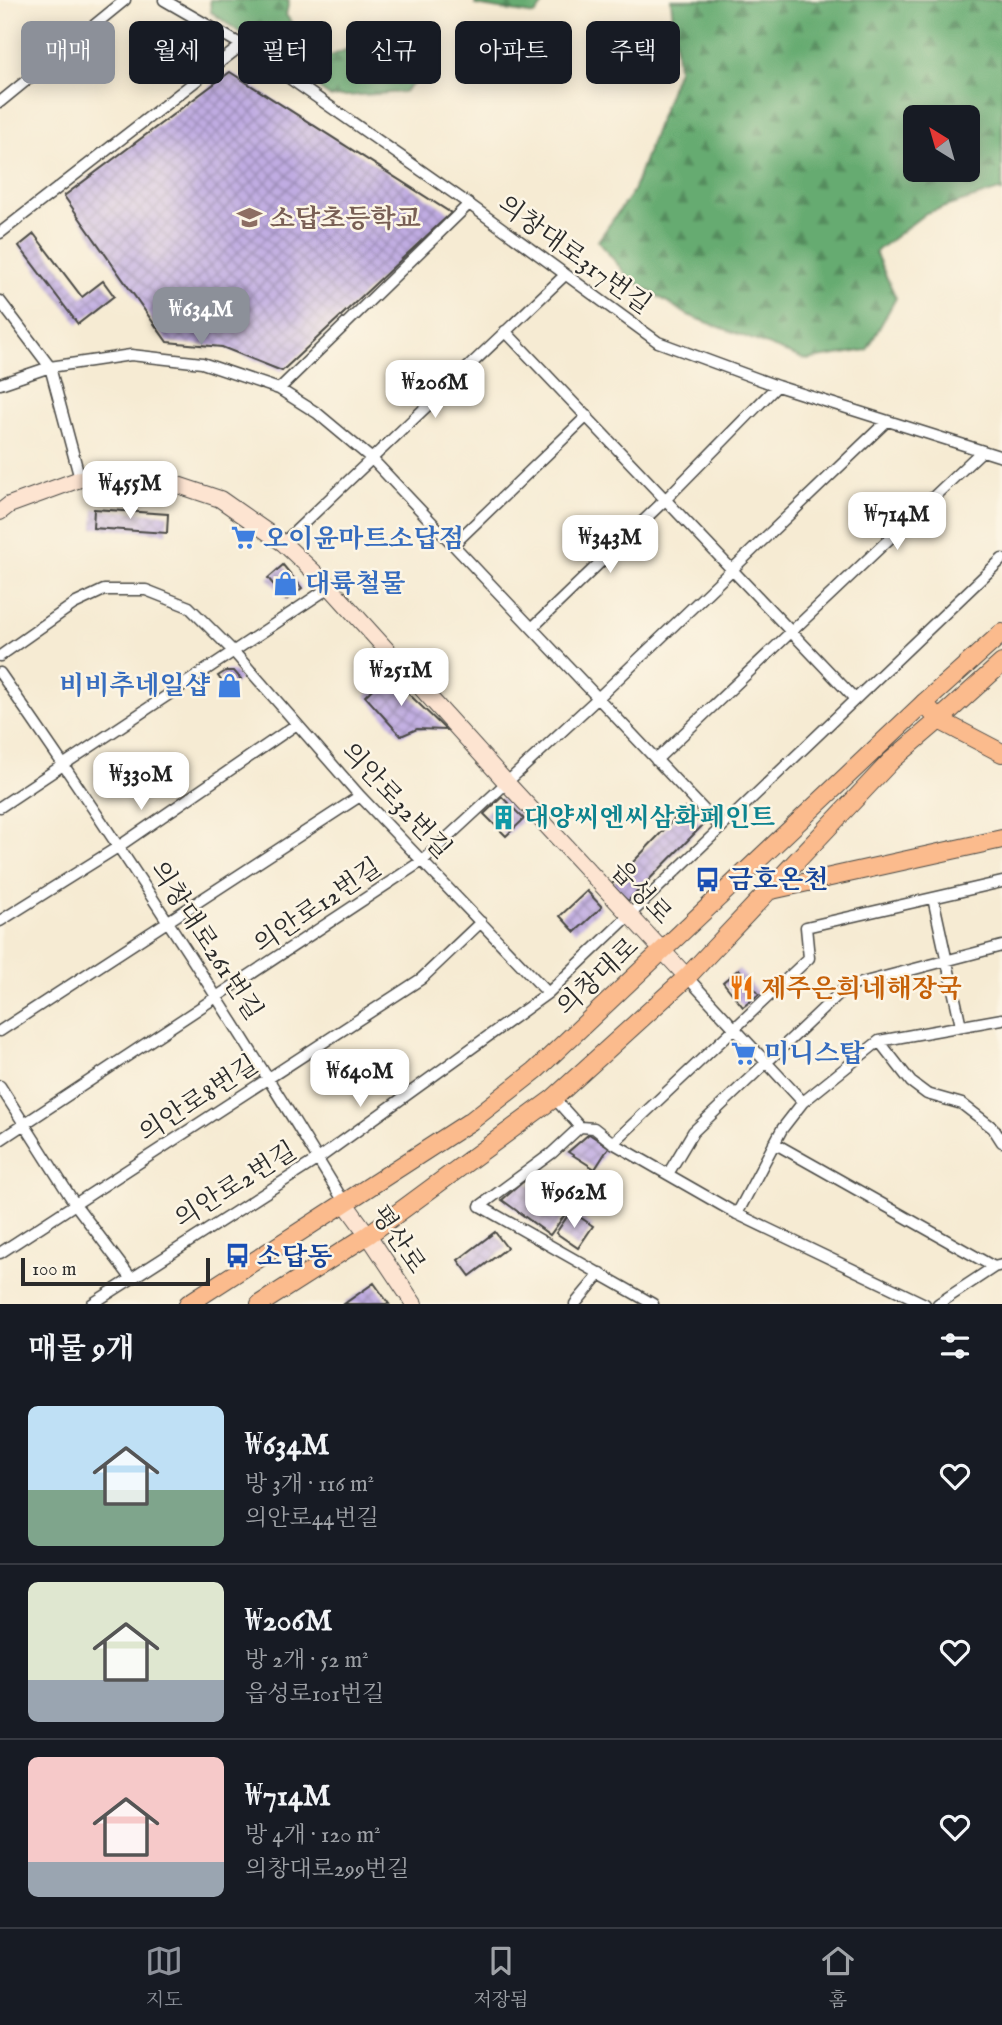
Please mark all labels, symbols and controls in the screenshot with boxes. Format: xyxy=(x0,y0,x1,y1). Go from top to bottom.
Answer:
chip: 매매 xyxy=(21,21,115,84)
chip: 월세 xyxy=(129,21,224,84)
chip: 필터 xyxy=(238,21,332,84)
chip: 신규 xyxy=(346,21,441,84)
chip: 아파트 xyxy=(455,21,572,84)
chip: 주택 xyxy=(586,21,680,84)
north arrow xyxy=(903,105,980,182)
map controls xyxy=(903,105,980,182)
street label: 의창대로317번길 xyxy=(491,188,658,322)
place label: 소답초등학교 xyxy=(270,203,421,236)
school or university icon: 소답초등학교 xyxy=(236,204,264,232)
pin: ₩634M xyxy=(152,288,250,347)
text: ₩634M xyxy=(169,295,233,324)
pin: ₩206M xyxy=(386,360,484,420)
text: ₩206M xyxy=(402,368,468,397)
pin: ₩455M xyxy=(81,462,179,521)
text: ₩455M xyxy=(98,469,162,498)
pin: ₩714M xyxy=(848,492,946,552)
text: ₩714M xyxy=(864,500,930,529)
pin: ₩343M xyxy=(561,516,659,575)
place label: 오이윤마트소답점 xyxy=(263,523,464,556)
text: ₩343M xyxy=(578,523,642,552)
supermarket icon: 오이윤마트소답점 xyxy=(229,524,257,552)
place label: 대륙철물 xyxy=(305,568,405,601)
shop icon: 대륙철물 xyxy=(271,569,299,597)
pin: ₩251M xyxy=(352,648,450,708)
text: ₩251M xyxy=(370,656,432,685)
place label: 비비추네일샵 xyxy=(59,670,211,703)
shop icon: 비비추네일샵 xyxy=(216,671,244,699)
street label: 의안로32번길 xyxy=(334,736,458,866)
pin: ₩330M xyxy=(92,752,190,812)
text: ₩330M xyxy=(109,760,173,789)
place label: 대양씨엔씨삼화페인트 xyxy=(524,802,775,835)
building icon: 대양씨엔씨삼화페인트 xyxy=(490,803,518,831)
street label: 의안로12번길 xyxy=(247,851,388,961)
street label: 읍성로 xyxy=(603,854,679,932)
street label: 의창대로261번길 xyxy=(142,855,270,1027)
place label: 금호온천 xyxy=(728,864,828,897)
bus stop icon: 금호온천 xyxy=(694,865,722,893)
street label: 의창대로 xyxy=(550,931,646,1023)
place label: 제주은희네해장국 xyxy=(761,973,962,1006)
restaurant icon: 제주은희네해장국 xyxy=(727,974,755,1002)
place label: 미니스탑 xyxy=(764,1038,865,1071)
supermarket icon: 미니스탑 xyxy=(730,1039,758,1067)
street label: 의안로8번길 xyxy=(133,1048,265,1150)
pin: ₩640M xyxy=(311,1050,409,1109)
text: ₩640M xyxy=(326,1057,394,1086)
street label: 의안로2번길 xyxy=(169,1135,303,1236)
pin: ₩962M xyxy=(525,1170,623,1230)
text: ₩962M xyxy=(541,1178,607,1207)
street label: 평산로 xyxy=(363,1199,433,1280)
place label: 소답동 xyxy=(257,1241,332,1274)
bus stop icon: 소답동 xyxy=(223,1242,251,1270)
scale bar xyxy=(21,1255,210,1287)
text: 100 m xyxy=(32,1258,76,1282)
icon: filters xyxy=(936,1327,974,1365)
text: 매물 9개 xyxy=(28,1331,135,1369)
text: ₩634M xyxy=(245,1427,329,1465)
icon: home xyxy=(84,1434,168,1518)
icon: heart xyxy=(936,1457,974,1495)
text: 방 3개 · 116 m² xyxy=(245,1470,374,1499)
text: 의안로44번길 xyxy=(245,1504,379,1533)
text: ₩206M xyxy=(245,1603,332,1641)
icon: home xyxy=(84,1610,168,1694)
icon: heart xyxy=(936,1633,974,1671)
text: 방 2개 · 52 m² xyxy=(245,1646,369,1675)
text: 읍성로101번길 xyxy=(245,1680,384,1709)
text: ₩714M xyxy=(245,1778,331,1816)
icon: home xyxy=(84,1785,168,1869)
icon: heart xyxy=(936,1808,974,1846)
text: 방 4개 · 120 m² xyxy=(245,1821,381,1850)
text: 의창대로299번길 xyxy=(245,1855,409,1884)
tab: 지도 xyxy=(145,1942,183,2013)
tab: 저장됨 xyxy=(473,1942,529,2013)
tab: 홈 xyxy=(819,1942,857,2013)

